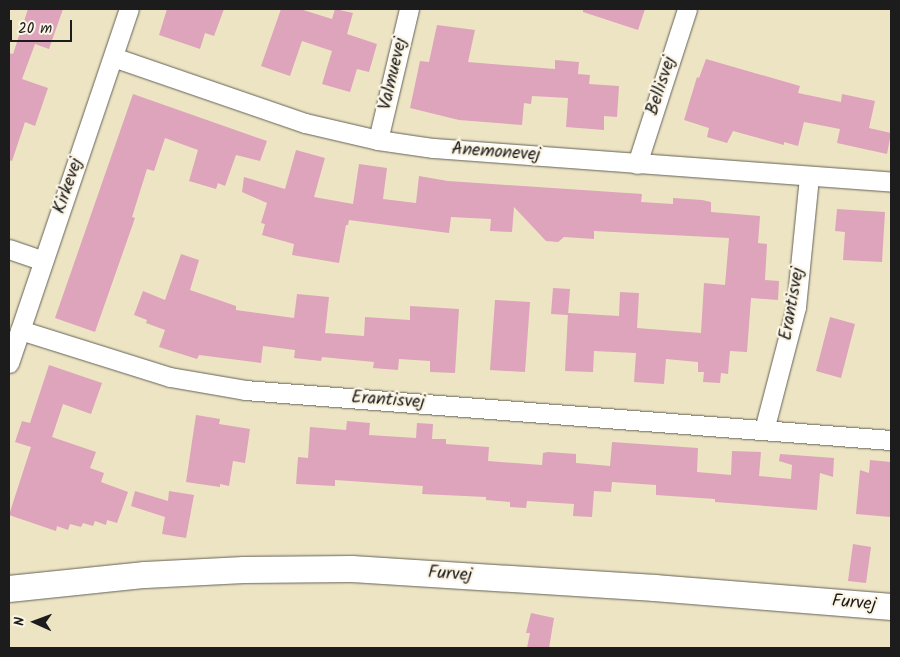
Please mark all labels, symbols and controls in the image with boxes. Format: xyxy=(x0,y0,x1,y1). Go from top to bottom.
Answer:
scale bar xyxy=(12,10,75,42)
text: 20 m xyxy=(18,17,52,41)
street label: Valmuevej xyxy=(375,36,413,112)
street label: Bellisvej xyxy=(642,54,682,118)
street label: Anemonevej xyxy=(451,139,541,167)
street label: Kirkevej xyxy=(49,155,89,217)
street label: Erantisvej xyxy=(776,266,810,342)
street label: Erantisvej xyxy=(350,388,426,414)
street label: Furvej xyxy=(427,563,473,587)
street label: Furvej xyxy=(831,591,877,617)
north arrow xyxy=(10,597,60,647)
text: N xyxy=(9,617,31,626)

